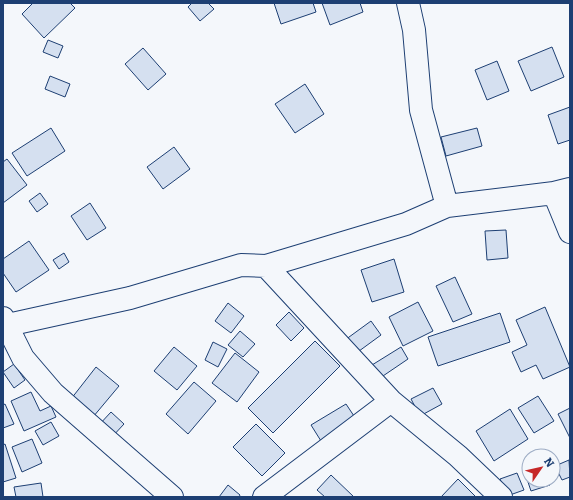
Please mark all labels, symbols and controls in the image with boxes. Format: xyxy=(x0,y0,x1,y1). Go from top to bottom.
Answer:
north arrow xyxy=(521,448,561,488)
text: N xyxy=(541,456,557,470)

